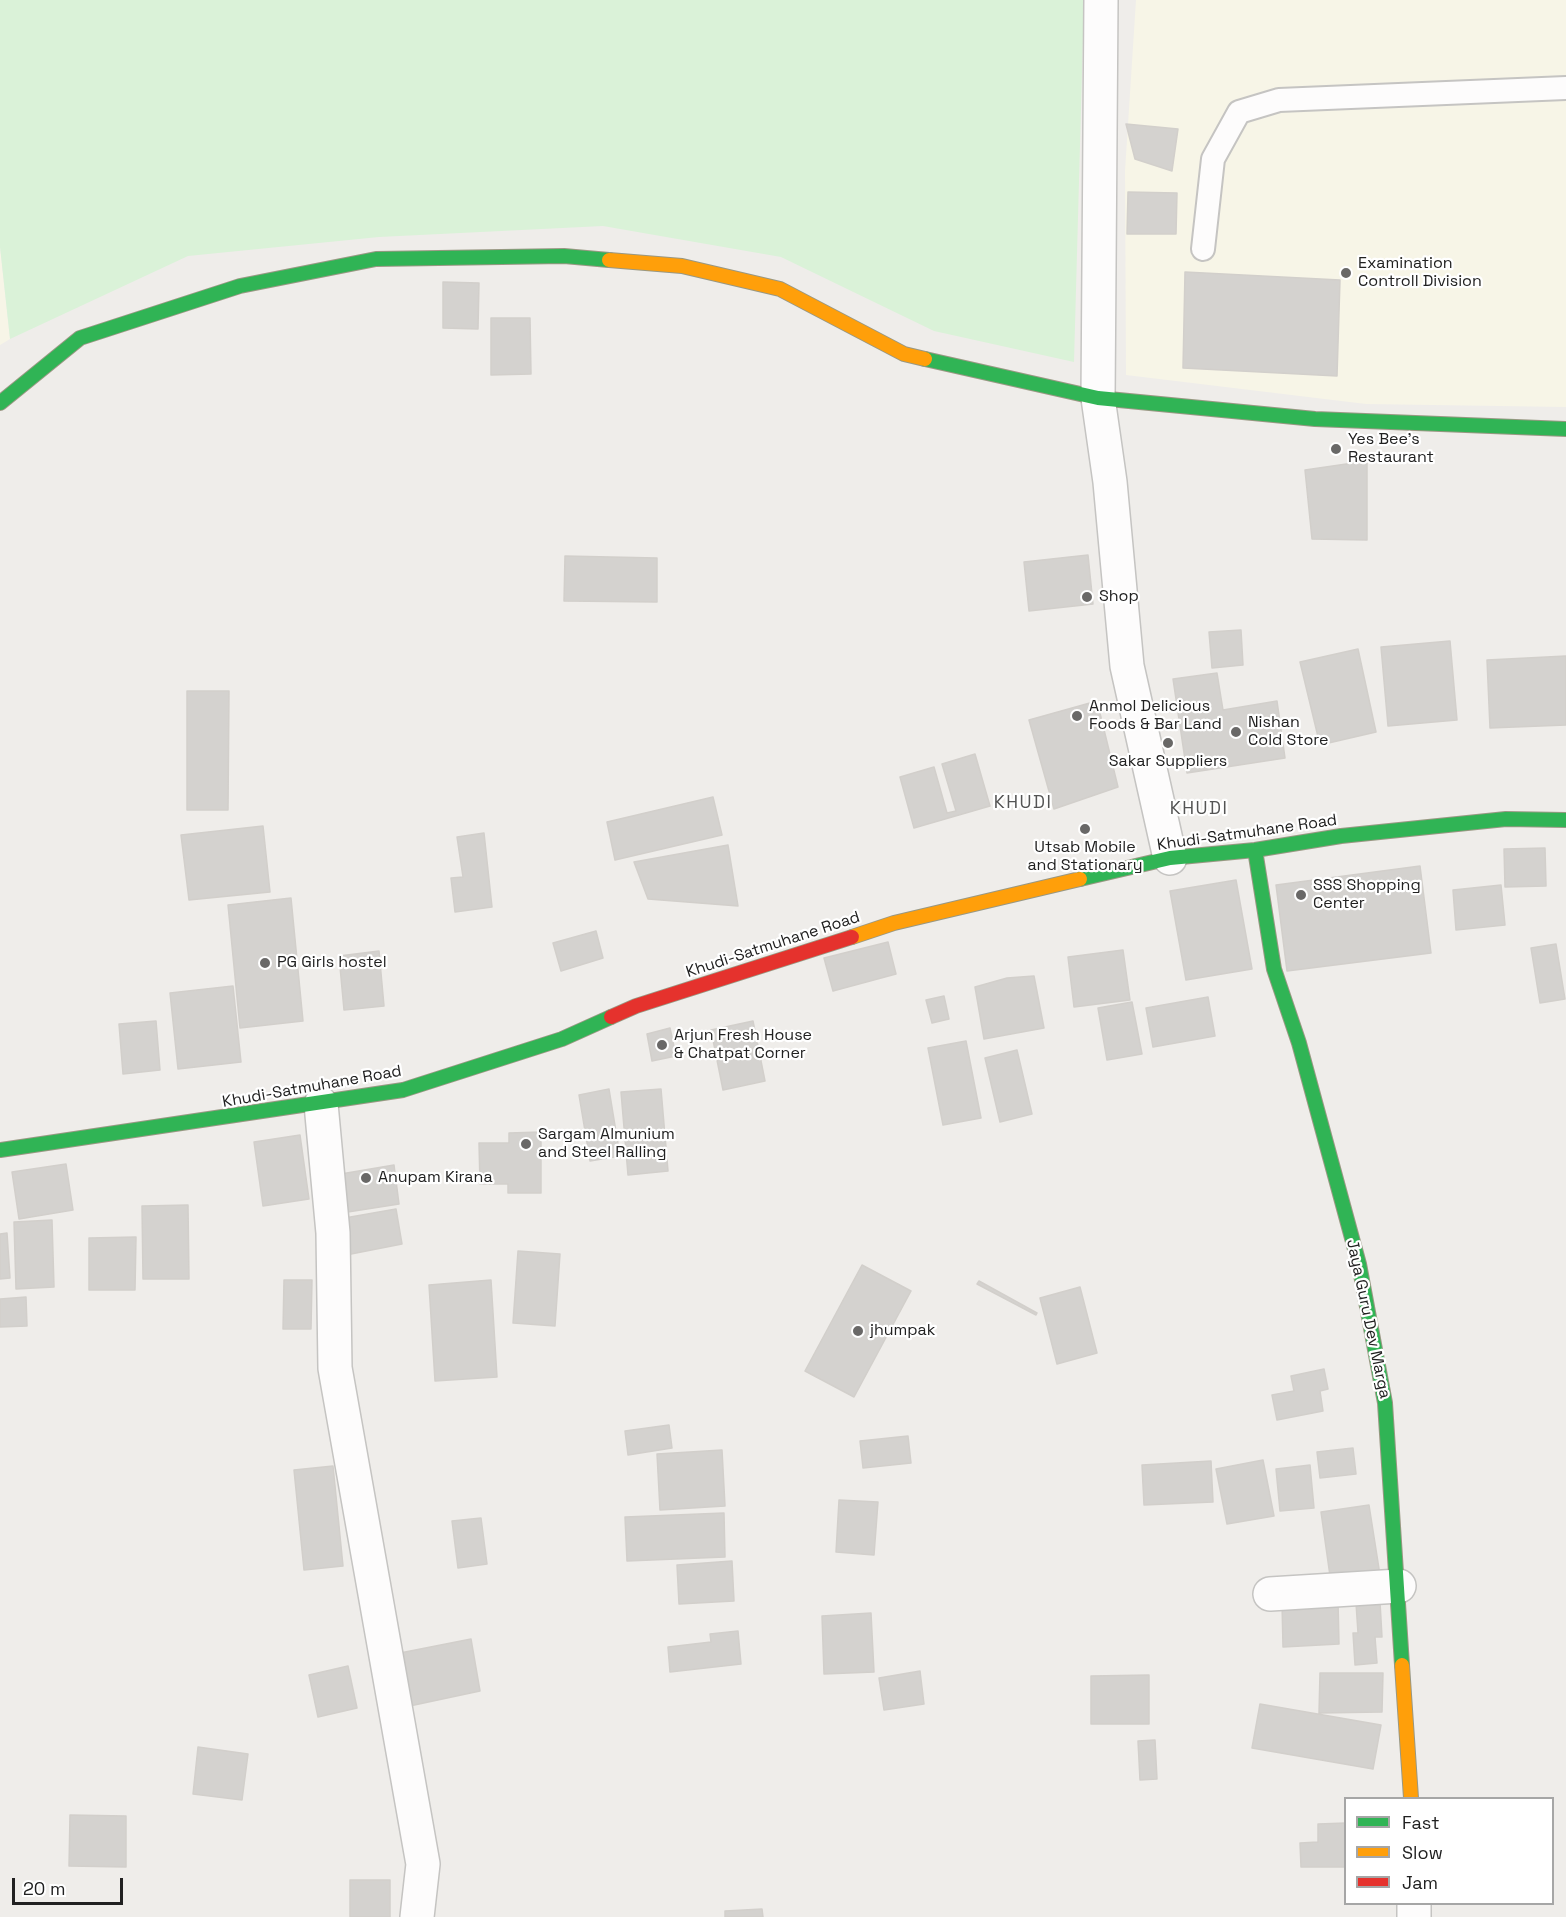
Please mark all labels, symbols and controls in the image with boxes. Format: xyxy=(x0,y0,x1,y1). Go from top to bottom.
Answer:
place label: Examination Controll Division xyxy=(1358,254,1482,292)
marker: Examination Controll Division xyxy=(1339,266,1353,280)
place label: Yes Bee's Restaurant xyxy=(1348,430,1434,468)
marker: Yes Bee's Restaurant xyxy=(1329,442,1343,456)
place label: Shop xyxy=(1099,587,1139,607)
marker: Shop xyxy=(1080,590,1094,604)
place label: Anmol Delicious Foods & Bar Land xyxy=(1089,697,1222,735)
marker: Anmol Delicious Foods & Bar Land xyxy=(1070,709,1084,723)
place label: Nishan Cold Store xyxy=(1248,713,1328,751)
marker: Nishan Cold Store xyxy=(1229,725,1243,739)
marker: Sakar Suppliers xyxy=(1161,736,1175,750)
place label: Sakar Suppliers xyxy=(1109,752,1227,772)
district label: KHUDI xyxy=(994,792,1052,814)
district label: KHUDI xyxy=(1170,798,1228,820)
street label: Khudi-Satmuhane Road xyxy=(1156,811,1338,855)
marker: Utsab Mobile and Stationary xyxy=(1078,822,1092,836)
place label: Utsab Mobile and Stationary xyxy=(1027,838,1143,876)
place label: SSS Shopping Center xyxy=(1313,876,1421,914)
marker: SSS Shopping Center xyxy=(1294,888,1308,902)
street label: Khudi-Satmuhane Road xyxy=(684,908,862,982)
place label: PG Girls hostel xyxy=(277,953,387,973)
marker: PG Girls hostel xyxy=(258,956,272,970)
place label: Arjun Fresh House & Chatpat Corner xyxy=(674,1026,812,1064)
marker: Arjun Fresh House & Chatpat Corner xyxy=(655,1038,669,1052)
street label: Khudi-Satmuhane Road xyxy=(221,1062,403,1112)
place label: Sargam Almunium and Steel Ralling xyxy=(538,1125,675,1163)
marker: Sargam Almunium and Steel Ralling xyxy=(519,1137,533,1151)
place label: Anupam Kirana xyxy=(378,1168,493,1188)
marker: Anupam Kirana xyxy=(359,1171,373,1185)
street label: Jaya Guru Dev Marga xyxy=(1342,1238,1394,1400)
place label: jhumpak xyxy=(870,1321,935,1341)
marker: jhumpak xyxy=(851,1324,865,1338)
legend xyxy=(1344,1797,1554,1905)
text: Fast xyxy=(1402,1811,1439,1834)
text: Slow xyxy=(1402,1841,1443,1864)
scale bar xyxy=(15,1866,126,1904)
text: Jam xyxy=(1402,1871,1438,1894)
text: 20 m xyxy=(23,1877,66,1900)

